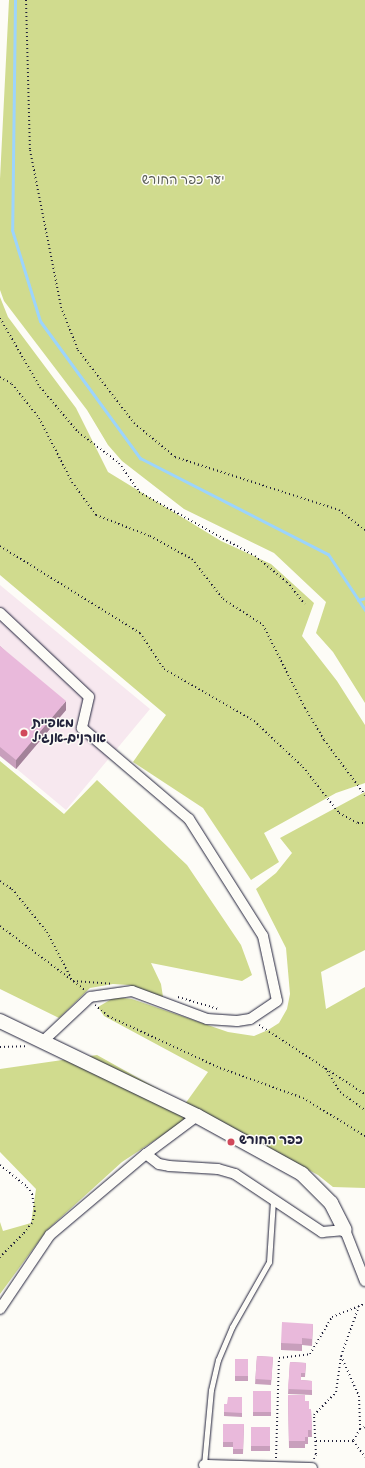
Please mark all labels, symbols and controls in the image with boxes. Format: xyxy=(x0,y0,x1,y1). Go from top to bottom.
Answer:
park label: יער כפר החורש xyxy=(142,174,224,190)
place label: מאפיית אורנים-אנג'ל xyxy=(32,718,106,749)
marker: מאפיית אורנים-אנג'ל xyxy=(19,728,29,738)
place label: כפר החורש xyxy=(239,1134,303,1150)
marker: כפר החורש xyxy=(226,1137,236,1147)

